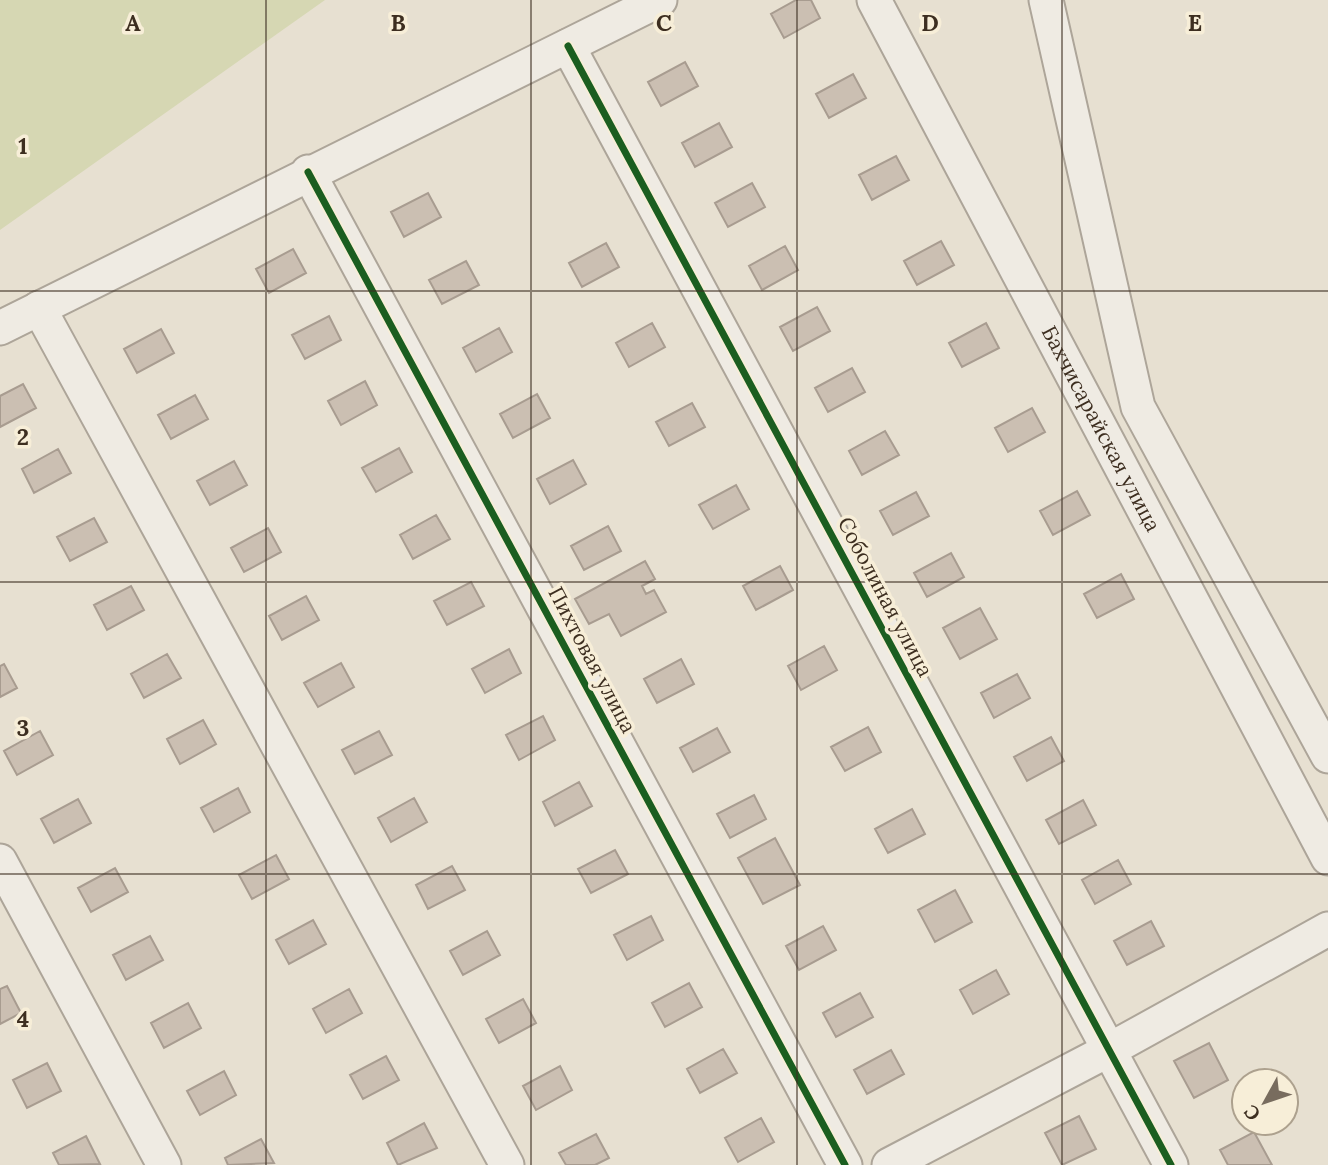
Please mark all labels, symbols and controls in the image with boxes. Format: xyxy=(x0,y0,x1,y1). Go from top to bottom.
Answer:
text: A xyxy=(125,8,141,37)
text: B xyxy=(390,8,406,37)
text: C xyxy=(656,8,672,37)
text: D xyxy=(921,8,939,37)
text: E xyxy=(1188,8,1202,37)
text: 1 xyxy=(18,131,28,160)
street label: Бахчисарайская улица xyxy=(1036,321,1167,536)
text: 2 xyxy=(17,422,29,451)
street label: Соболиная улица xyxy=(832,512,939,682)
street label: Пихтовая улица xyxy=(543,582,642,738)
text: 3 xyxy=(17,713,29,742)
text: 4 xyxy=(17,1004,29,1033)
north arrow xyxy=(1230,1067,1300,1137)
text: С xyxy=(1239,1100,1265,1126)

